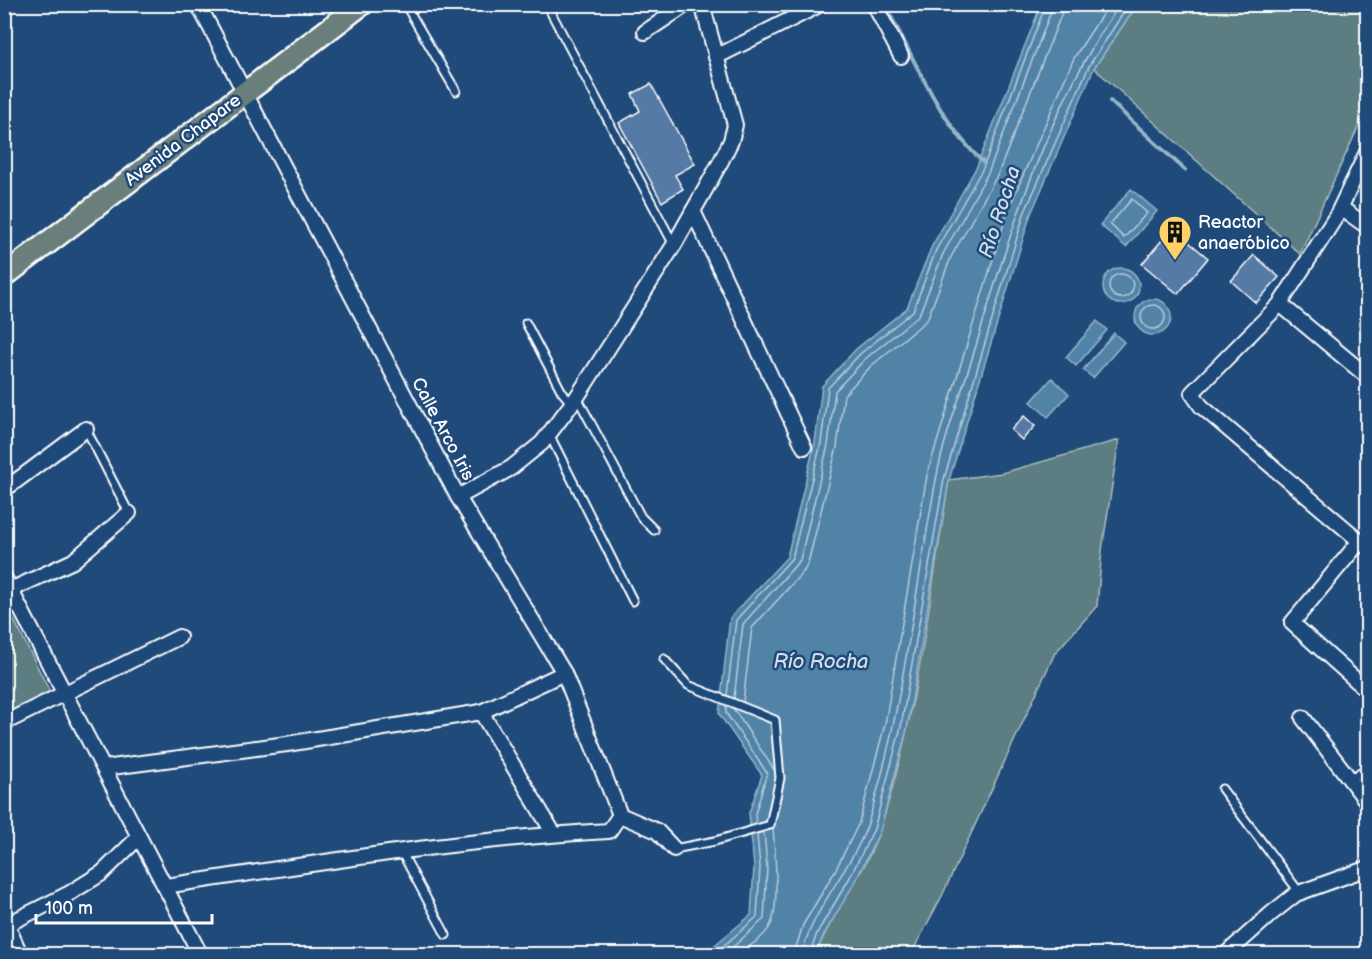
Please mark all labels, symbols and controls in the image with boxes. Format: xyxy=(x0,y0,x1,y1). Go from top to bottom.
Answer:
street label: Avenida Chapare xyxy=(121,89,245,190)
water label: Río Rocha xyxy=(974,163,1026,261)
place label: Reactor anaeróbico xyxy=(1198,212,1290,254)
building icon: Reactor anaeróbico xyxy=(1157,214,1193,261)
street label: Calle Arco Iris xyxy=(407,374,479,484)
water label: Río Rocha xyxy=(774,650,868,674)
scale bar xyxy=(36,887,212,925)
text: 100 m xyxy=(45,898,93,919)

